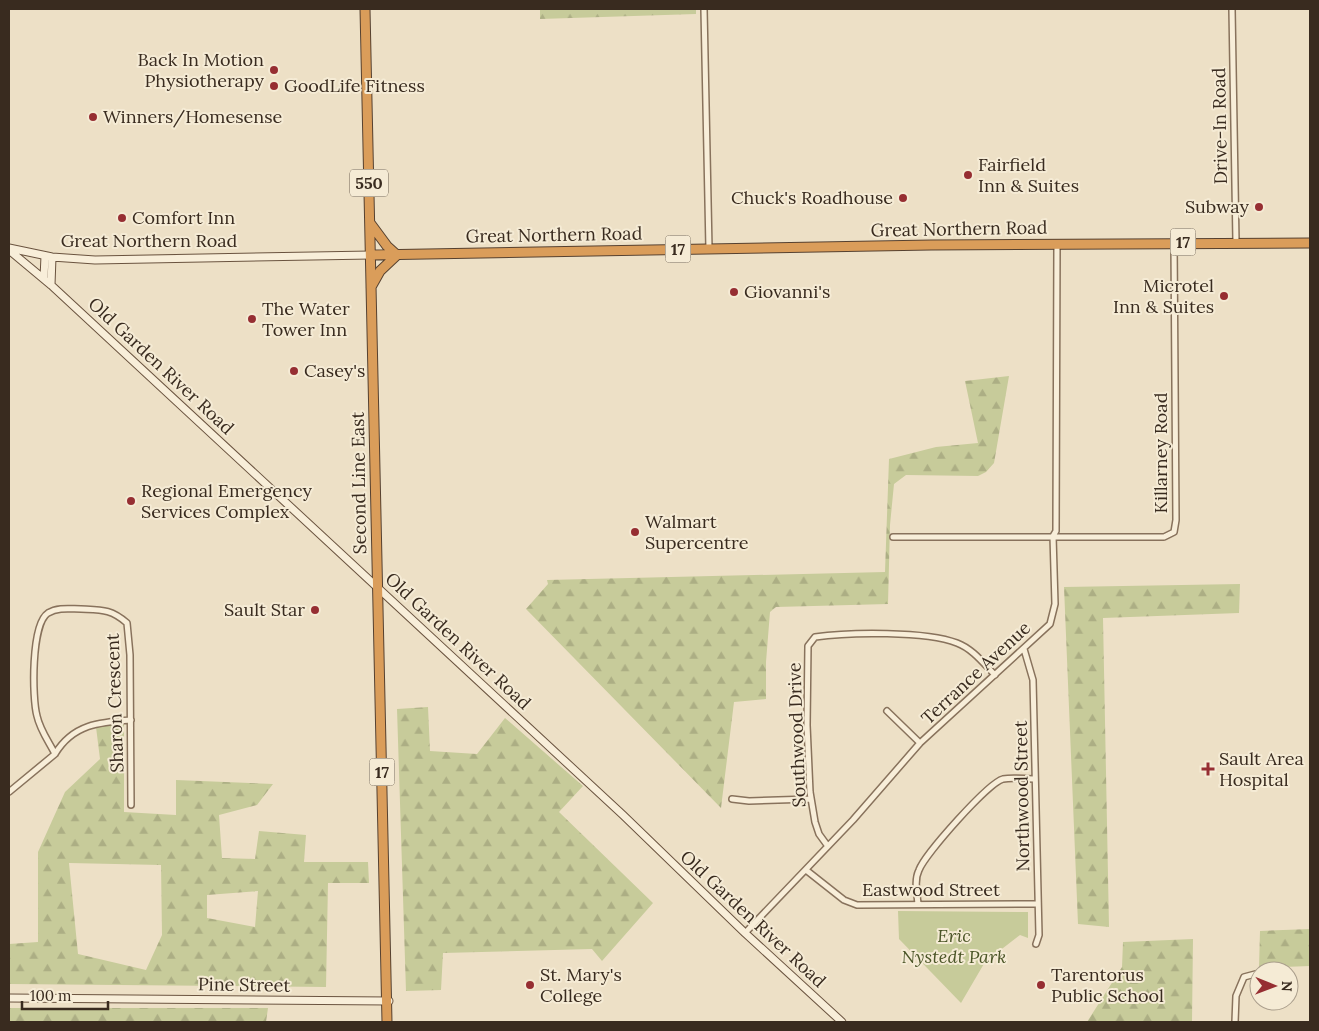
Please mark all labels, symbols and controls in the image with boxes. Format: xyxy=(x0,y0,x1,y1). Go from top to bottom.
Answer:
place label: Back In Motion Physiotherapy xyxy=(138,48,264,92)
marker: Back In Motion Physiotherapy xyxy=(268,64,280,76)
street label: Drive-In Road xyxy=(1207,67,1232,185)
place label: GoodLife Fitness xyxy=(284,74,425,97)
marker: GoodLife Fitness xyxy=(268,80,280,92)
place label: Winners/Homesense xyxy=(103,105,283,128)
marker: Winners/Homesense xyxy=(87,111,99,123)
place label: Fairfield Inn & Suites xyxy=(978,153,1079,197)
marker: Fairfield Inn & Suites xyxy=(962,169,974,181)
road number: 550 xyxy=(350,170,388,197)
place label: Chuck's Roadhouse xyxy=(731,186,893,209)
marker: Chuck's Roadhouse xyxy=(897,192,909,204)
place label: Subway xyxy=(1185,195,1249,218)
marker: Subway xyxy=(1253,201,1265,213)
place label: Comfort Inn xyxy=(132,206,235,229)
marker: Comfort Inn xyxy=(116,212,128,224)
street label: Great Northern Road xyxy=(870,215,1048,242)
street label: Great Northern Road xyxy=(465,221,643,248)
road number: 17 xyxy=(1170,228,1196,256)
street label: Great Northern Road xyxy=(61,229,238,252)
road number: 17 xyxy=(666,235,690,262)
place label: Microtel Inn & Suites xyxy=(1113,274,1214,318)
place label: Giovanni's xyxy=(744,280,830,303)
marker: Giovanni's xyxy=(728,286,740,298)
marker: Microtel Inn & Suites xyxy=(1218,290,1230,302)
street label: Old Garden River Road xyxy=(84,292,239,439)
place label: The Water Tower Inn xyxy=(262,297,350,341)
marker: The Water Tower Inn xyxy=(246,313,258,325)
place label: Casey's xyxy=(304,359,365,382)
marker: Casey's xyxy=(288,365,300,377)
street label: Killarney Road xyxy=(1149,392,1172,513)
street label: Second Line East xyxy=(346,411,371,555)
place label: Regional Emergency Services Complex xyxy=(141,479,313,523)
marker: Regional Emergency Services Complex xyxy=(125,495,137,507)
place label: Walmart Supercentre xyxy=(645,510,749,554)
marker: Walmart Supercentre xyxy=(629,526,641,538)
street label: Old Garden River Road xyxy=(381,567,536,714)
place label: Sault Star xyxy=(224,598,305,621)
marker: Sault Star xyxy=(309,604,321,616)
street label: Terrance Avenue xyxy=(916,616,1035,729)
street label: Sharon Crescent xyxy=(101,633,128,773)
street label: Southwood Drive xyxy=(782,662,811,808)
street label: Northwood Street xyxy=(1009,720,1034,872)
place label: Sault Area Hospital xyxy=(1219,747,1304,791)
road number: 17 xyxy=(370,759,394,786)
marker: Sault Area Hospital xyxy=(1201,762,1215,776)
street label: Old Garden River Road xyxy=(676,845,831,992)
street label: Eastwood Street xyxy=(862,878,1000,901)
park label: Eric Nystedt Park xyxy=(902,924,1006,968)
north arrow xyxy=(1249,961,1299,1011)
place label: St. Mary's College xyxy=(540,963,622,1007)
place label: Tarentorus Public School xyxy=(1051,963,1164,1007)
street label: Pine Street xyxy=(198,972,290,997)
scale bar xyxy=(22,978,109,1010)
marker: St. Mary's College xyxy=(524,979,536,991)
marker: Tarentorus Public School xyxy=(1035,979,1047,991)
text: N xyxy=(1278,981,1296,992)
text: 100 m xyxy=(30,986,71,1005)

